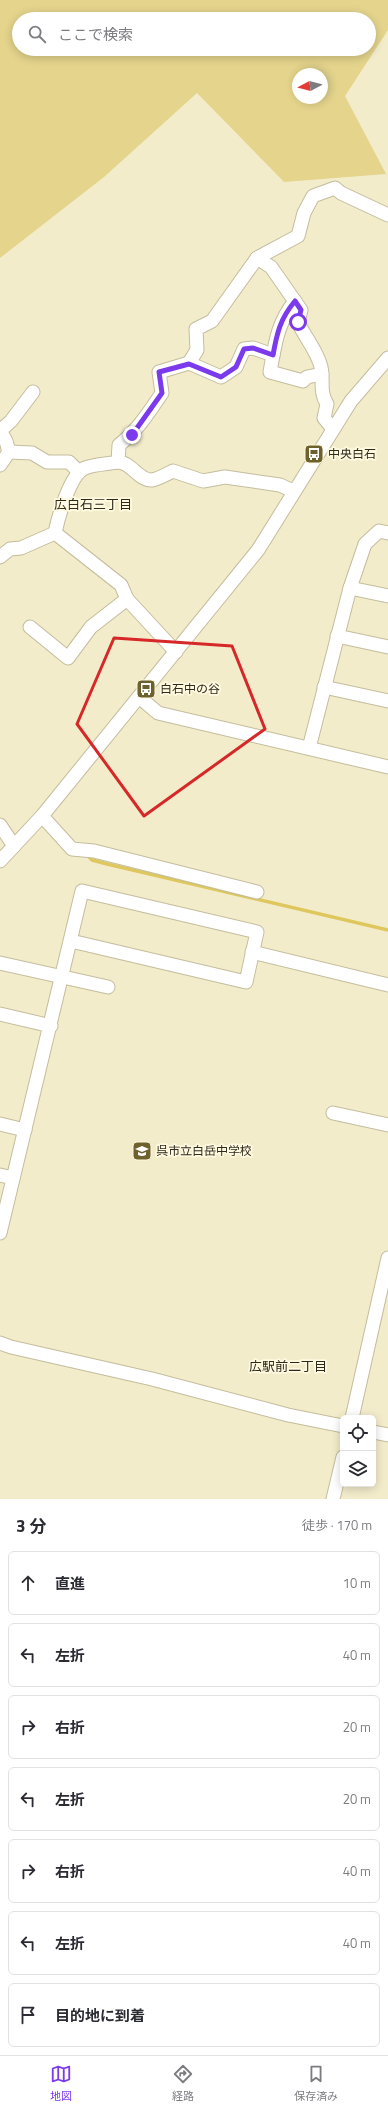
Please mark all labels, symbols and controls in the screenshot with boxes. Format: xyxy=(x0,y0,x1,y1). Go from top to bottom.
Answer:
search box xyxy=(12,12,376,56)
icon: search xyxy=(26,23,48,45)
text: ここで検索 xyxy=(58,23,133,46)
north arrow xyxy=(292,68,328,104)
route start xyxy=(289,313,307,331)
route end xyxy=(123,426,141,444)
bus stop icon: 中央白石 xyxy=(303,443,325,465)
place label: 中央白石 xyxy=(328,444,376,463)
district label: 広白石三丁目 xyxy=(54,494,132,514)
bus stop icon: 白石中の谷 xyxy=(135,678,157,700)
place label: 白石中の谷 xyxy=(160,679,220,698)
school or university icon: 呉市立白岳中学校 xyxy=(131,1140,153,1162)
place label: 呉市立白岳中学校 xyxy=(156,1141,252,1160)
district label: 広駅前二丁目 xyxy=(249,1356,327,1376)
map controls xyxy=(340,1415,376,1487)
button: locate xyxy=(340,1415,376,1451)
button: layers xyxy=(340,1451,376,1487)
text: 3 分 xyxy=(16,1513,46,1539)
text: 徒歩 · 170 m xyxy=(302,1515,372,1535)
icon: ahead xyxy=(17,1572,39,1594)
text: 直進 xyxy=(55,1572,85,1595)
text: 10 m xyxy=(343,1573,371,1593)
icon: left xyxy=(17,1644,39,1666)
text: 左折 xyxy=(55,1644,85,1667)
text: 40 m xyxy=(343,1645,371,1665)
icon: right xyxy=(17,1716,39,1738)
text: 右折 xyxy=(55,1716,85,1739)
text: 20 m xyxy=(343,1717,371,1737)
icon: left xyxy=(17,1788,39,1810)
text: 左折 xyxy=(55,1788,85,1811)
text: 20 m xyxy=(343,1789,371,1809)
icon: right xyxy=(17,1860,39,1882)
text: 右折 xyxy=(55,1860,85,1883)
text: 40 m xyxy=(343,1861,371,1881)
icon: left xyxy=(17,1932,39,1954)
text: 左折 xyxy=(55,1932,85,1955)
text: 40 m xyxy=(343,1933,371,1953)
icon: arrive xyxy=(17,2004,39,2026)
text: 目的地に到着 xyxy=(55,2004,145,2027)
tab: 地図 xyxy=(50,2063,72,2104)
tab: 経路 xyxy=(172,2063,194,2104)
tab: 保存済み xyxy=(294,2063,338,2104)

